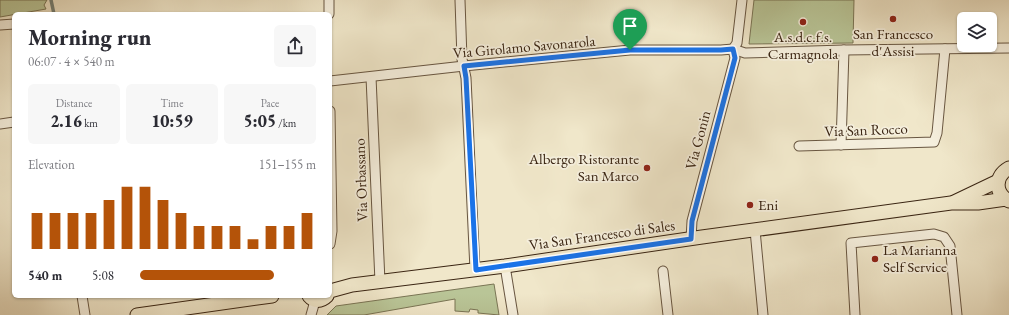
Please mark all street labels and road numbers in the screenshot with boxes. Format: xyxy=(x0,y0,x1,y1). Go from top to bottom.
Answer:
street label: Via Girolamo Savonarola xyxy=(452,31,596,62)
street label: Via Gonin xyxy=(681,108,715,171)
street label: Via San Rocco xyxy=(824,119,908,140)
street label: Via Orbassano xyxy=(350,138,371,222)
street label: Via San Francesco di Sales xyxy=(528,215,676,254)

